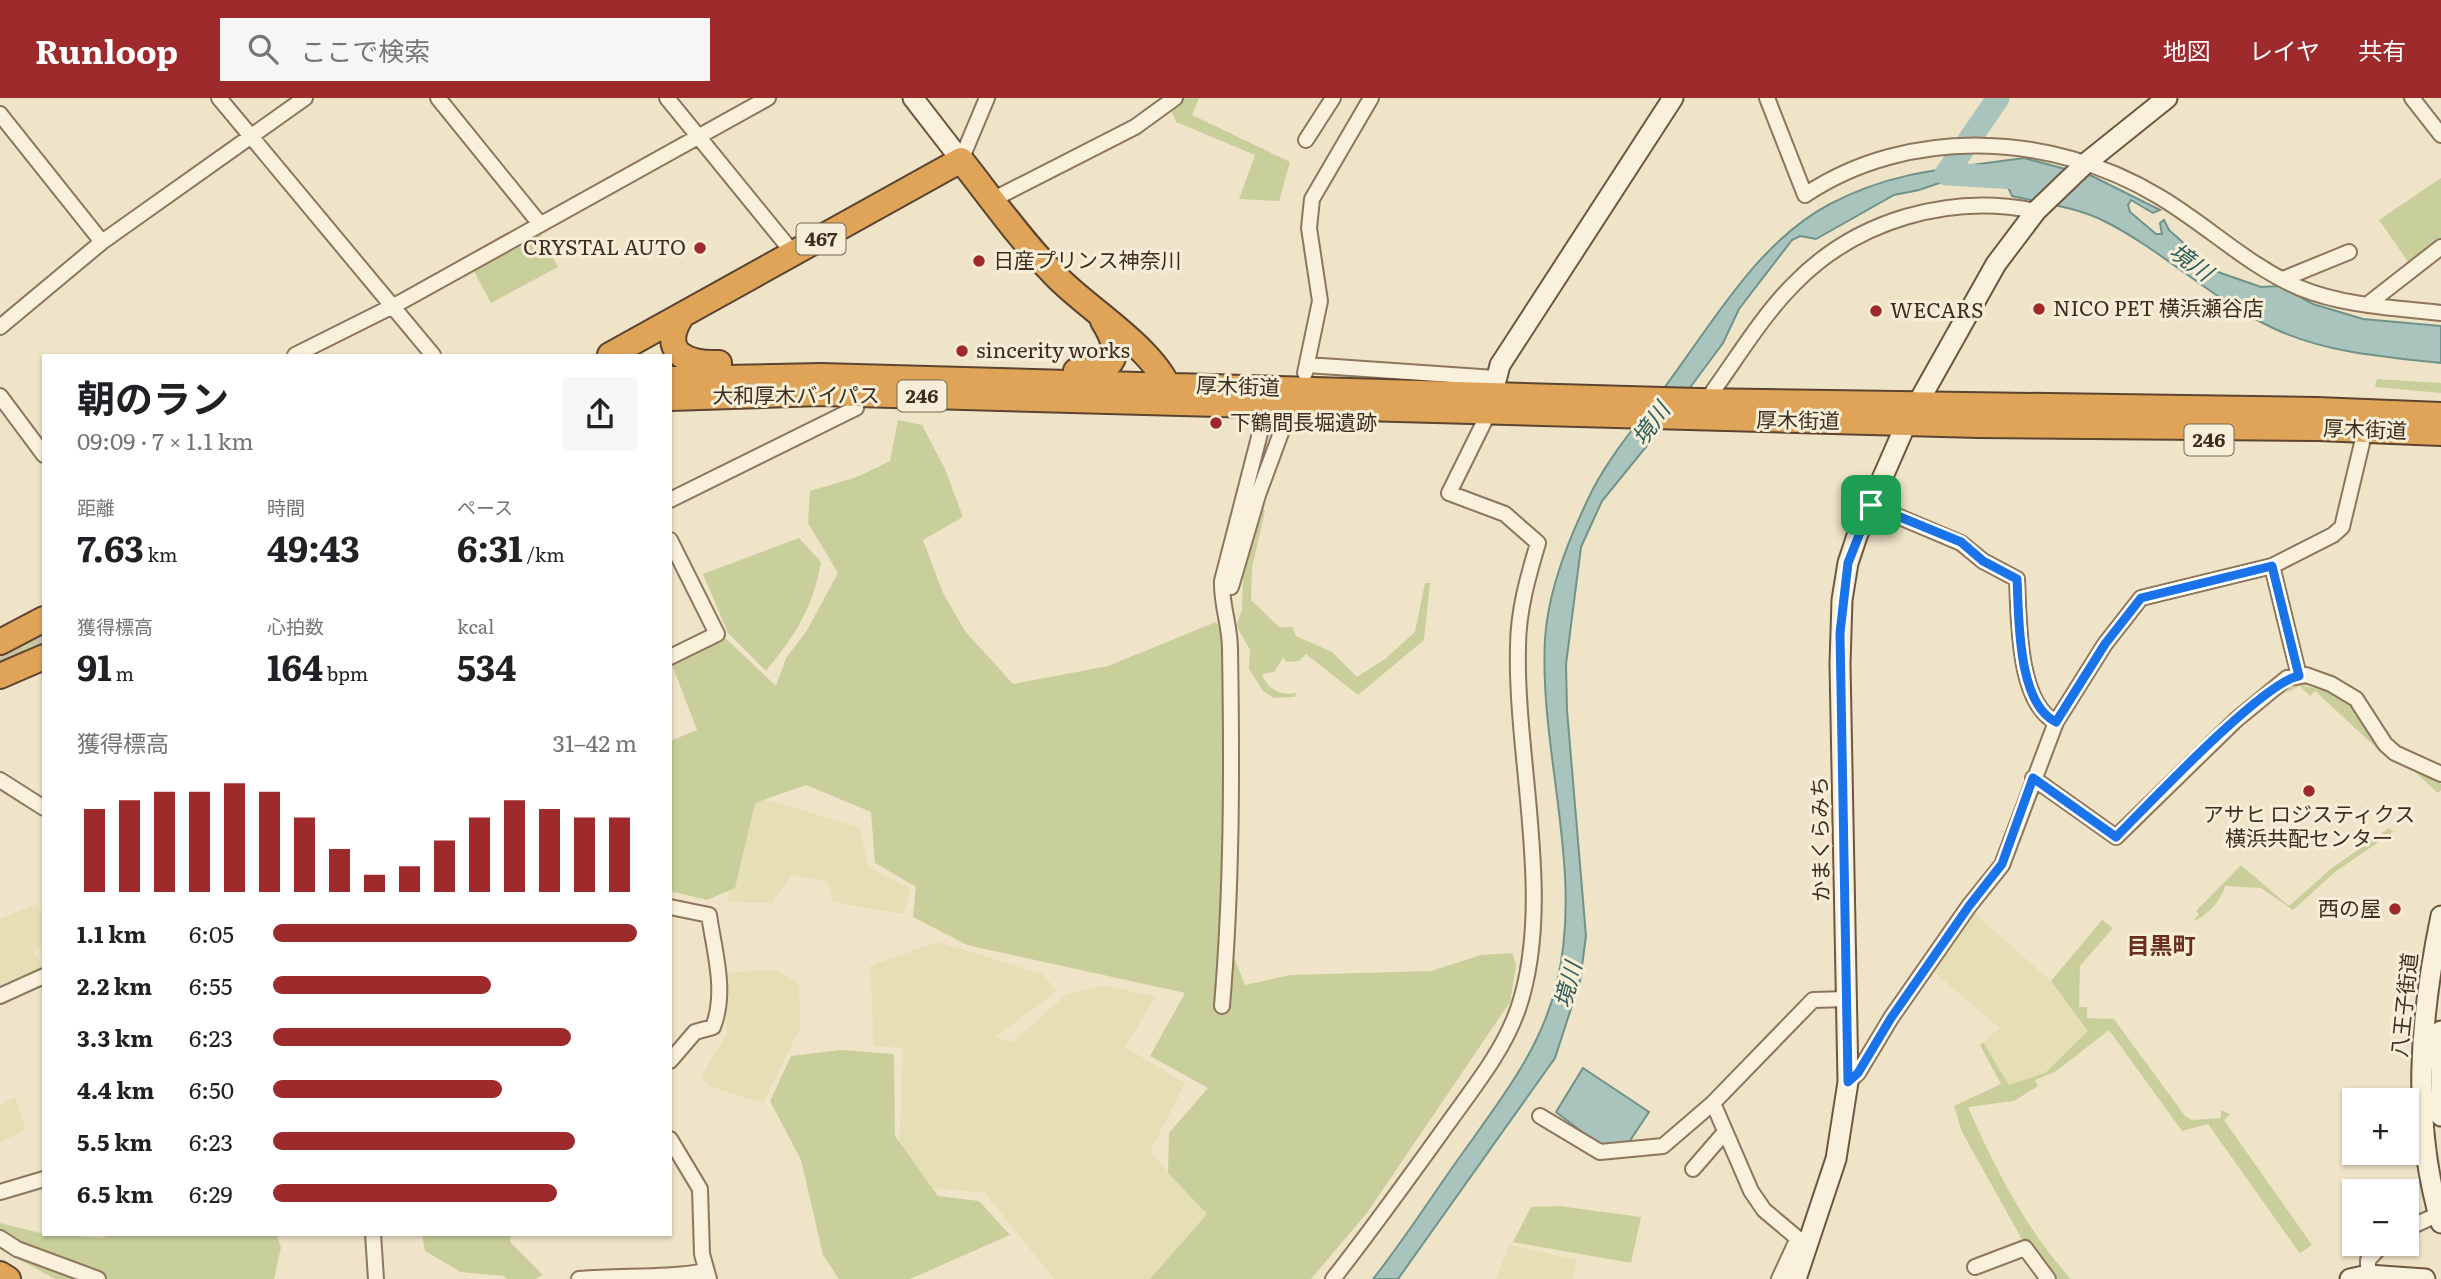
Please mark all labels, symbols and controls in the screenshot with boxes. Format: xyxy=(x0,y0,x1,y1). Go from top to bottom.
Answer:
search box xyxy=(220,18,710,81)
text: Runloop xyxy=(35,25,178,74)
icon: search xyxy=(244,30,282,68)
text: ここで検索 xyxy=(300,30,430,69)
text: 地図 xyxy=(2163,32,2211,67)
text: レイヤ xyxy=(2249,32,2320,67)
text: 共有 xyxy=(2358,32,2406,67)
road number: 467 xyxy=(796,223,846,254)
place label: CRYSTAL AUTO xyxy=(523,230,686,261)
water label: 境川 xyxy=(2164,233,2223,289)
marker: CRYSTAL AUTO xyxy=(692,240,708,256)
place label: 日産プリンス神奈川 xyxy=(993,243,1182,274)
marker: 日産プリンス神奈川 xyxy=(971,253,987,269)
place label: NICO PET 横浜瀬谷店 xyxy=(2053,291,2264,322)
place label: WECARS xyxy=(1890,293,1984,324)
marker: NICO PET 横浜瀬谷店 xyxy=(2031,301,2047,317)
marker: WECARS xyxy=(1868,303,1884,319)
place label: sincerity works xyxy=(976,333,1130,364)
marker: sincerity works xyxy=(954,343,970,359)
text: 朝のラン xyxy=(77,368,229,425)
street label: 厚木街道 xyxy=(1196,368,1281,401)
button: share xyxy=(563,377,637,451)
street label: 大和厚木バイパス xyxy=(712,378,880,409)
road number: 246 xyxy=(898,380,946,412)
water label: 境川 xyxy=(1622,392,1678,451)
street label: 厚木街道 xyxy=(1756,402,1840,435)
place label: 下鶴間長堀遺跡 xyxy=(1230,405,1377,436)
street label: 厚木街道 xyxy=(2323,411,2408,444)
marker: 下鶴間長堀遺跡 xyxy=(1208,415,1224,431)
text: 09:09 · 7 × 1.1 km xyxy=(77,423,254,457)
road number: 246 xyxy=(2184,424,2234,456)
pin xyxy=(1841,475,1901,535)
icon: arrive xyxy=(1852,486,1890,524)
text: 距離 xyxy=(77,493,115,521)
text: 時間 xyxy=(267,493,305,521)
text: ペース xyxy=(457,493,513,521)
text: 7.63 xyxy=(77,521,144,573)
text: 49:43 xyxy=(267,521,360,573)
text: 6:31 xyxy=(457,521,523,573)
text: km xyxy=(144,540,177,568)
text: /km xyxy=(523,540,565,568)
text: 獲得標高 xyxy=(77,612,153,640)
text: 心拍数 xyxy=(267,612,324,640)
text: kcal xyxy=(457,612,494,640)
text: 91 xyxy=(77,640,112,692)
text: 164 xyxy=(267,640,323,692)
text: 534 xyxy=(457,640,516,692)
text: m xyxy=(112,659,134,687)
text: bpm xyxy=(323,659,368,687)
text: 獲得標高 xyxy=(77,725,169,759)
text: 31–42 m xyxy=(552,725,637,759)
street label: かまくらみち xyxy=(1802,776,1835,902)
marker: アサヒ ロジスティクス 横浜共配センター xyxy=(2301,783,2317,799)
place label: アサヒ ロジスティクス 横浜共配センター xyxy=(2203,797,2415,852)
place label: 西の屋 xyxy=(2318,891,2381,922)
marker: 西の屋 xyxy=(2387,901,2403,917)
text: 1.1 km xyxy=(77,916,147,950)
text: 6:05 xyxy=(189,916,234,950)
district label: 目黒町 xyxy=(2127,927,2196,961)
street label: 八王子街道 xyxy=(2382,951,2423,1059)
water label: 境川 xyxy=(1544,955,1589,1011)
text: 2.2 km xyxy=(77,968,152,1002)
text: 6:55 xyxy=(189,968,232,1002)
text: 3.3 km xyxy=(77,1020,153,1054)
text: 6:23 xyxy=(189,1020,233,1054)
text: 4.4 km xyxy=(77,1072,155,1106)
text: 6:50 xyxy=(189,1072,234,1106)
map controls xyxy=(2342,1088,2419,1256)
button: + xyxy=(2342,1088,2419,1165)
text: 5.5 km xyxy=(77,1124,153,1158)
text: 6:23 xyxy=(189,1124,233,1158)
text: 6.5 km xyxy=(77,1176,153,1210)
text: 6:29 xyxy=(189,1176,232,1210)
button: − xyxy=(2342,1179,2419,1256)

